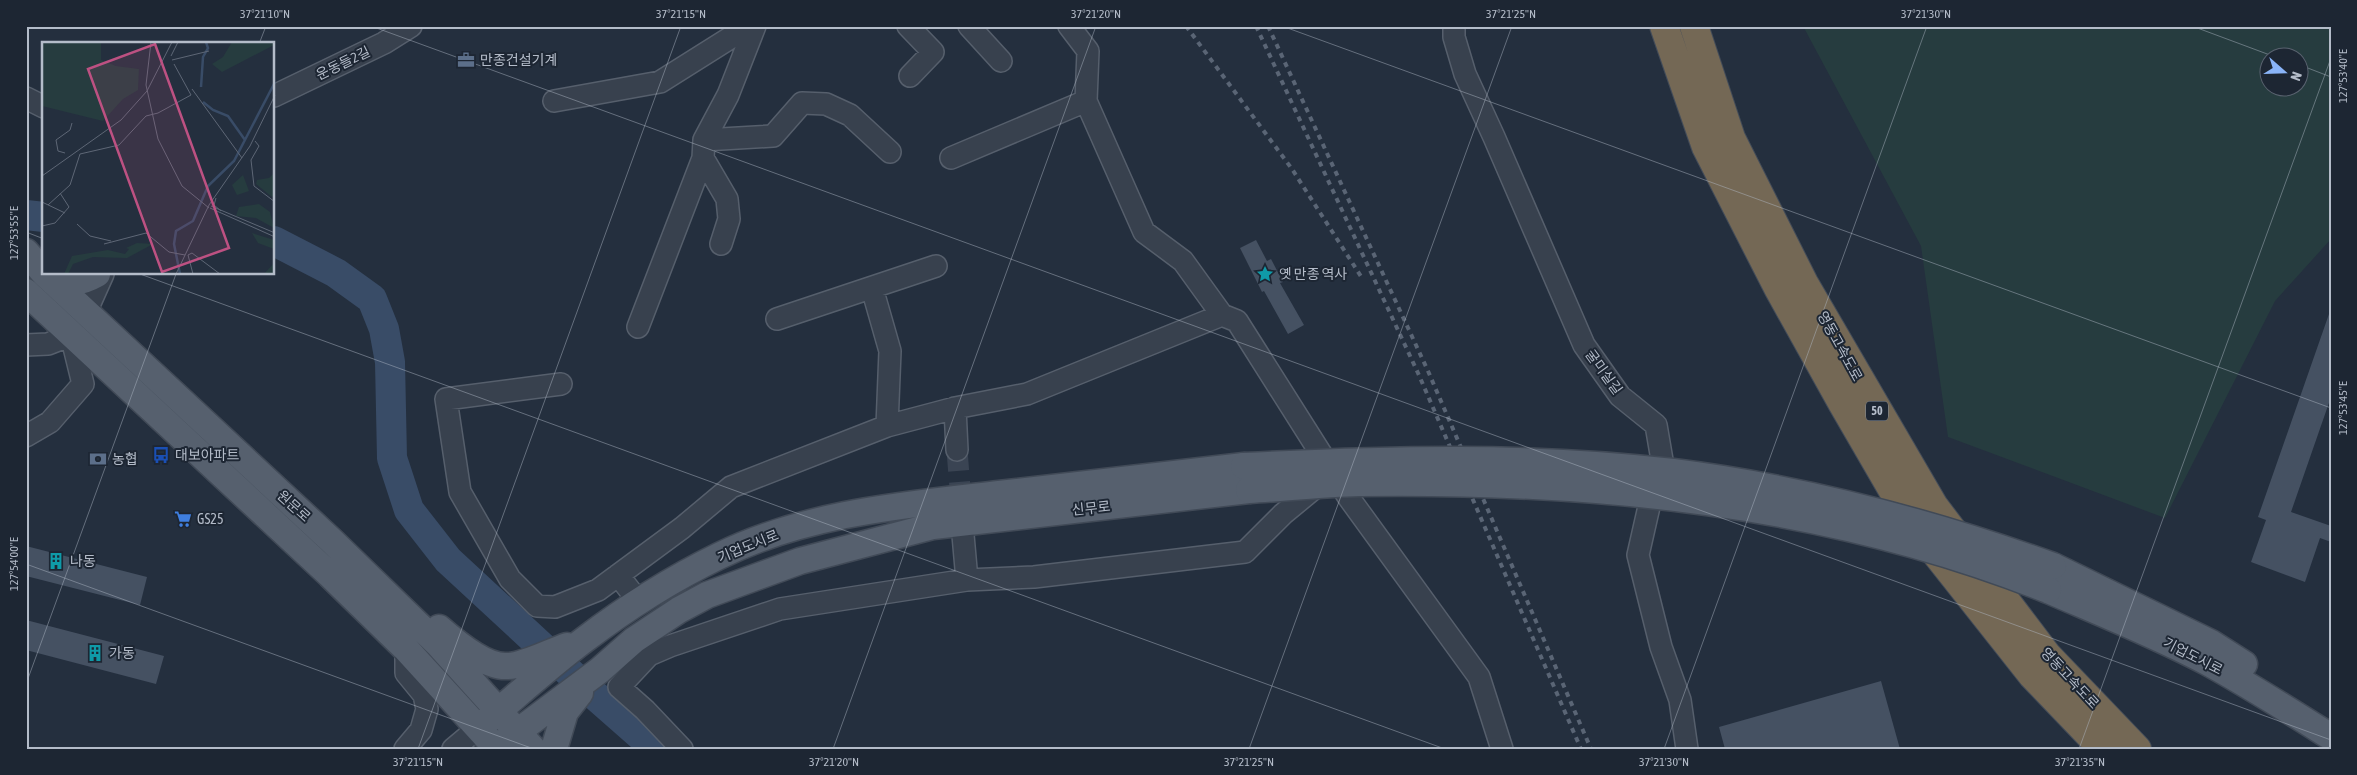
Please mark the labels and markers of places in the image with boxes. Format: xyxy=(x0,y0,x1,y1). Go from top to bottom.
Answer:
office icon: 만종건설기계 xyxy=(456,50,476,70)
place label: 만종건설기계 xyxy=(480,52,557,68)
place icon: 옛 만종 역사 xyxy=(1255,264,1275,284)
place label: 옛 만종 역사 xyxy=(1279,266,1347,282)
bus stop icon: 대보아파트 xyxy=(151,445,171,465)
place label: 대보아파트 xyxy=(175,447,240,463)
bank icon: 농협 xyxy=(88,449,108,469)
place label: 농협 xyxy=(112,451,138,467)
supermarket icon: GS25 xyxy=(173,509,193,529)
place label: GS25 xyxy=(197,511,223,527)
building icon: 나동 xyxy=(46,551,66,571)
place label: 나동 xyxy=(70,553,96,569)
building icon: 가동 xyxy=(85,643,105,663)
place label: 가동 xyxy=(109,645,135,661)

